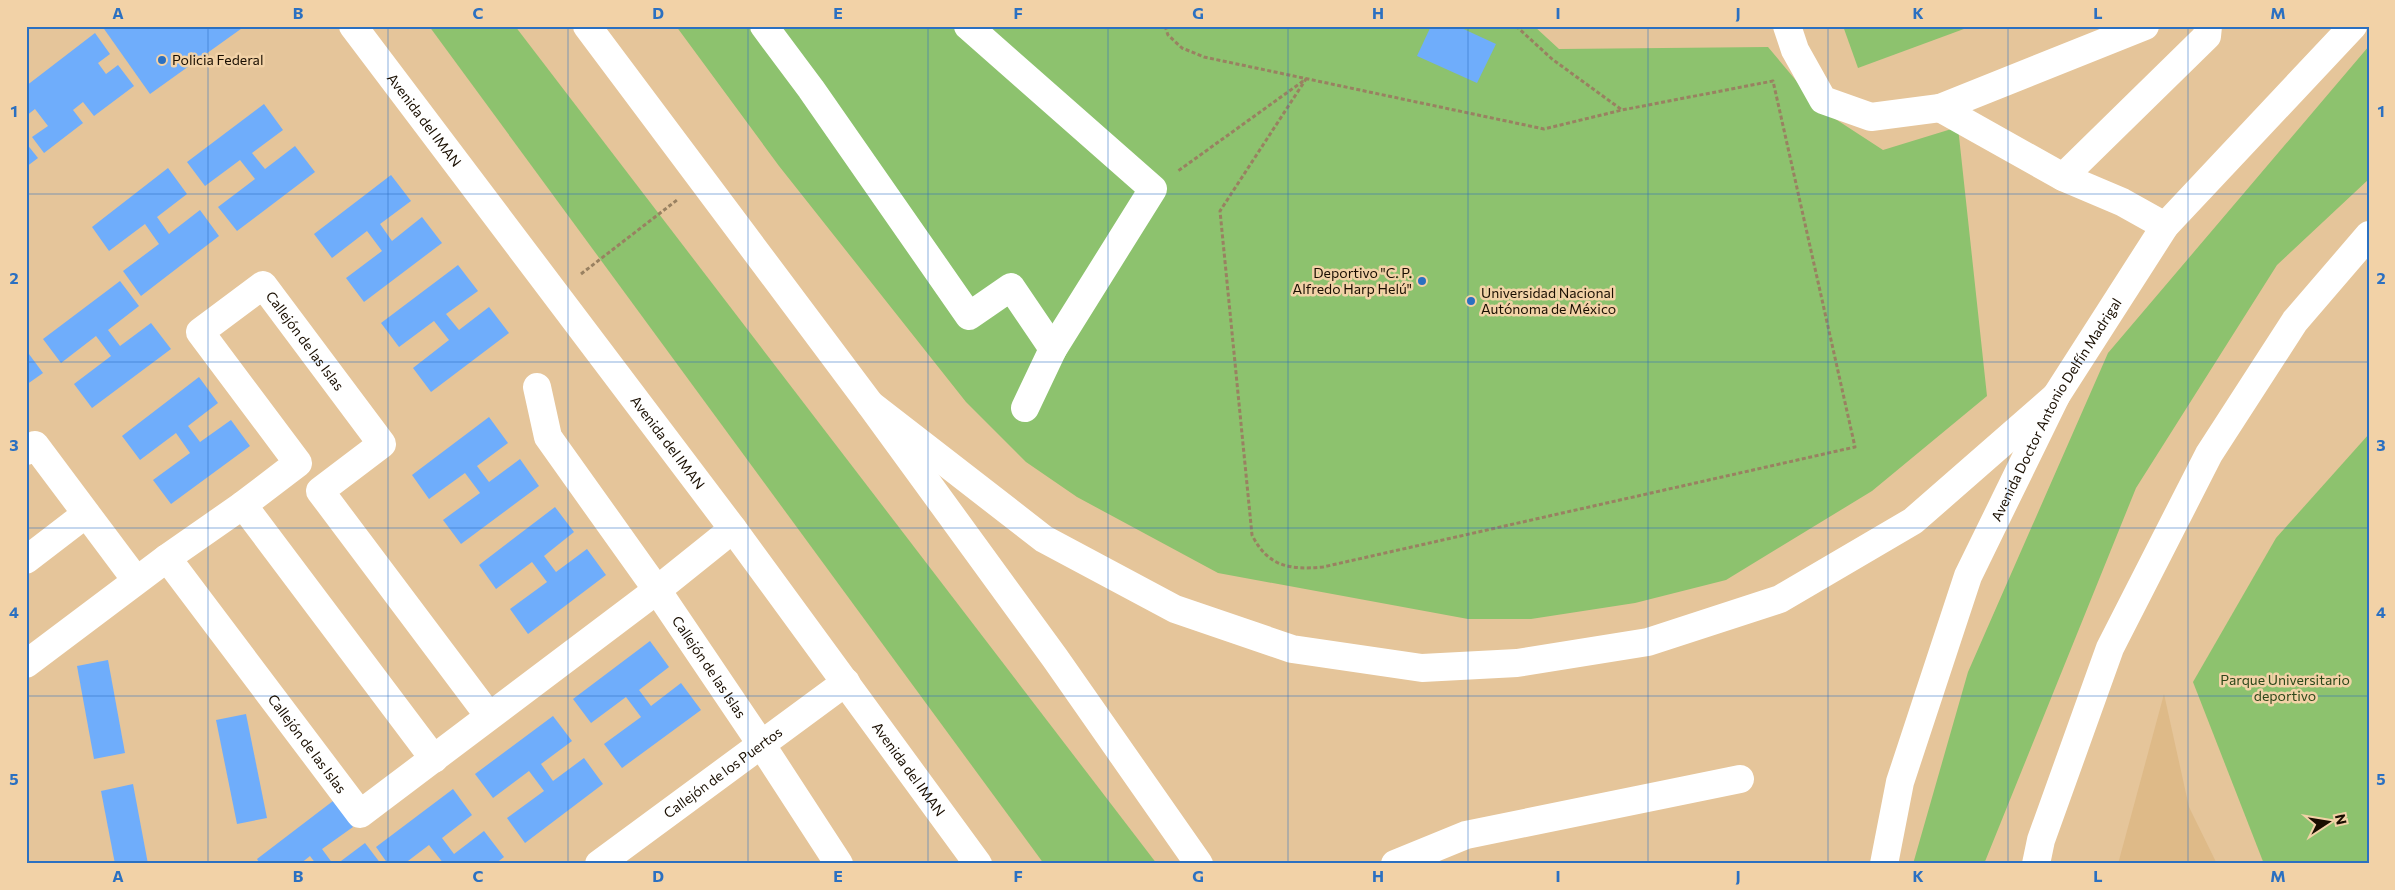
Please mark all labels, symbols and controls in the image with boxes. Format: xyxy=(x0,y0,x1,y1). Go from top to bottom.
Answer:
text: A xyxy=(112,3,124,22)
text: B xyxy=(293,3,304,22)
text: C xyxy=(473,3,484,22)
text: D xyxy=(652,3,664,22)
text: E xyxy=(833,3,843,22)
text: F xyxy=(1013,3,1023,22)
text: G xyxy=(1192,3,1204,22)
text: H xyxy=(1372,3,1384,22)
text: I xyxy=(1555,3,1561,22)
text: J xyxy=(1735,3,1741,22)
text: K xyxy=(1912,3,1924,22)
text: L xyxy=(2093,3,2103,22)
text: M xyxy=(2270,3,2286,22)
place label: Policia Federal xyxy=(172,51,264,68)
marker: Policia Federal xyxy=(156,54,168,66)
street label: Avenida del IMAN xyxy=(384,70,465,170)
text: 1 xyxy=(10,101,18,120)
text: 1 xyxy=(2377,101,2385,120)
place label: Deportivo "C. P. Alfredo Harp Helú" xyxy=(1293,264,1412,297)
text: 2 xyxy=(9,268,19,287)
text: 2 xyxy=(2376,268,2386,287)
marker: Deportivo "C. P. Alfredo Harp Helú" xyxy=(1416,275,1428,287)
place label: Universidad Nacional Autónoma de México xyxy=(1481,284,1616,317)
street label: Callejón de las Islas xyxy=(263,288,348,394)
marker: Universidad Nacional Autónoma de México xyxy=(1465,295,1477,307)
street label: Avenida Doctor Antonio Delfín Madrigal xyxy=(1987,295,2125,524)
street label: Avenida del IMAN xyxy=(627,392,709,492)
text: 3 xyxy=(9,435,19,454)
text: 3 xyxy=(2376,435,2386,454)
text: 4 xyxy=(9,602,19,621)
text: 4 xyxy=(2376,602,2386,621)
street label: Callejón de las Islas xyxy=(669,612,750,721)
park label: Parque Universitario deportivo xyxy=(2220,671,2350,704)
street label: Callejón de las Islas xyxy=(265,690,350,796)
street label: Avenida del IMAN xyxy=(869,718,949,819)
street label: Callejón de los Puertos xyxy=(660,723,785,822)
text: 5 xyxy=(9,769,19,788)
text: 5 xyxy=(2376,769,2386,788)
north arrow xyxy=(2302,798,2352,848)
text: N xyxy=(2332,812,2351,826)
text: A xyxy=(112,866,124,885)
text: B xyxy=(293,866,304,885)
text: C xyxy=(473,866,484,885)
text: D xyxy=(652,866,664,885)
text: E xyxy=(833,866,843,885)
text: F xyxy=(1013,866,1023,885)
text: G xyxy=(1192,866,1204,885)
text: H xyxy=(1372,866,1384,885)
text: I xyxy=(1555,866,1561,885)
text: J xyxy=(1735,866,1741,885)
text: K xyxy=(1912,866,1924,885)
text: L xyxy=(2093,866,2103,885)
text: M xyxy=(2270,866,2286,885)

